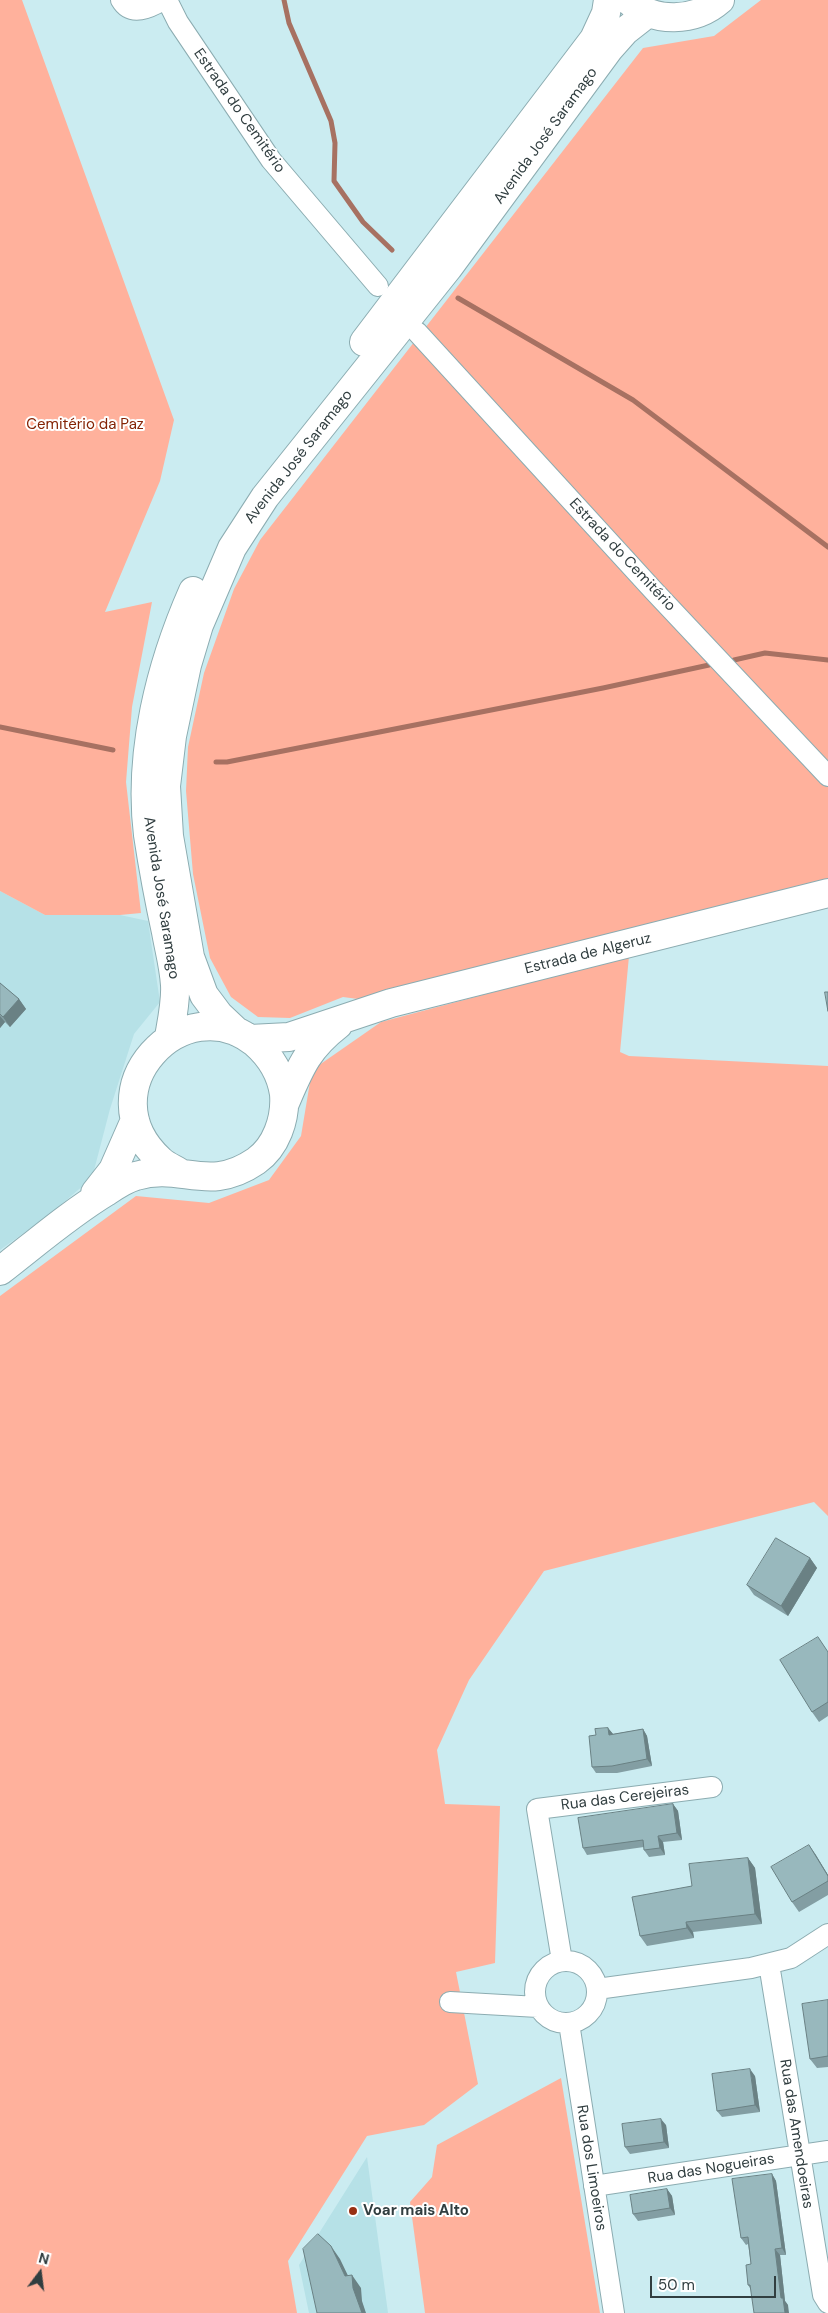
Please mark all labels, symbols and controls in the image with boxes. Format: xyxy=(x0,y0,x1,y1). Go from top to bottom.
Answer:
street label: Estrada do Cemitério xyxy=(189,45,289,177)
street label: Avenida José Saramago xyxy=(490,64,602,208)
street label: Avenida José Saramago xyxy=(241,387,357,527)
park label: Cemitério da Paz xyxy=(26,416,144,434)
street label: Estrada do Cemitério xyxy=(565,495,679,615)
street label: Avenida José Saramago xyxy=(139,815,183,981)
street label: Estrada de Algeruz xyxy=(523,930,653,978)
street label: Rua das Cerejeiras xyxy=(560,1781,690,1815)
street label: Rua das Amendoeiras xyxy=(775,2058,817,2210)
street label: Rua dos Limoeiros xyxy=(572,2104,610,2232)
street label: Rua das Nogueiras xyxy=(646,2150,776,2188)
place label: Voar mais Alto xyxy=(363,2202,469,2220)
marker: Voar mais Alto xyxy=(347,2205,359,2217)
north arrow xyxy=(15,2248,65,2298)
text: N xyxy=(37,2248,51,2269)
scale bar xyxy=(653,2266,779,2298)
text: 50 m xyxy=(658,2275,695,2295)

